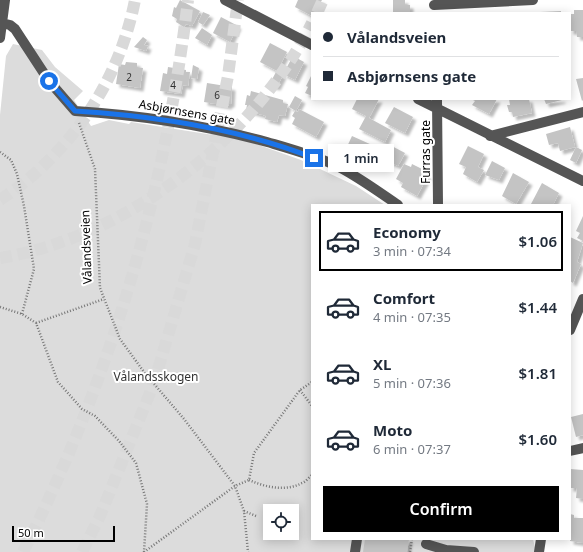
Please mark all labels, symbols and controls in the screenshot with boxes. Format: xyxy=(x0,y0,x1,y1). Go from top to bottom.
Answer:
text: Vålandsveien xyxy=(347,27,446,47)
text: Asbjørnsens gate xyxy=(347,66,476,86)
house number: 2 xyxy=(126,70,132,84)
route start xyxy=(40,72,58,90)
house number: 4 xyxy=(170,78,176,92)
house number: 6 xyxy=(214,88,220,102)
street label: Asbjørnsens gate xyxy=(137,95,237,129)
street label: Furras gate xyxy=(417,120,434,184)
callout: 1 min xyxy=(328,144,394,172)
route end xyxy=(305,149,323,167)
text: 1 min xyxy=(343,149,379,167)
street label: Vålandsveien xyxy=(76,210,96,284)
text: Economy xyxy=(373,222,441,242)
icon: car xyxy=(325,223,361,259)
text: $1.06 xyxy=(519,231,557,251)
text: 3 min · 07:34 xyxy=(373,242,451,260)
text: Comfort xyxy=(373,288,435,308)
icon: car xyxy=(325,289,361,325)
text: $1.44 xyxy=(519,297,557,317)
text: 4 min · 07:35 xyxy=(373,308,451,326)
text: XL xyxy=(373,354,391,374)
icon: car xyxy=(325,355,361,391)
text: $1.81 xyxy=(519,363,557,383)
park label: Vålandsskogen xyxy=(113,368,199,385)
text: 5 min · 07:36 xyxy=(373,374,451,392)
text: Moto xyxy=(373,420,412,440)
icon: car xyxy=(325,421,361,457)
text: $1.60 xyxy=(519,429,557,449)
text: 6 min · 07:37 xyxy=(373,440,451,458)
button: Confirm xyxy=(323,486,559,532)
map controls xyxy=(263,504,299,540)
button: locate xyxy=(263,504,299,540)
scale bar xyxy=(12,524,115,543)
text: 50 m xyxy=(18,525,44,540)

